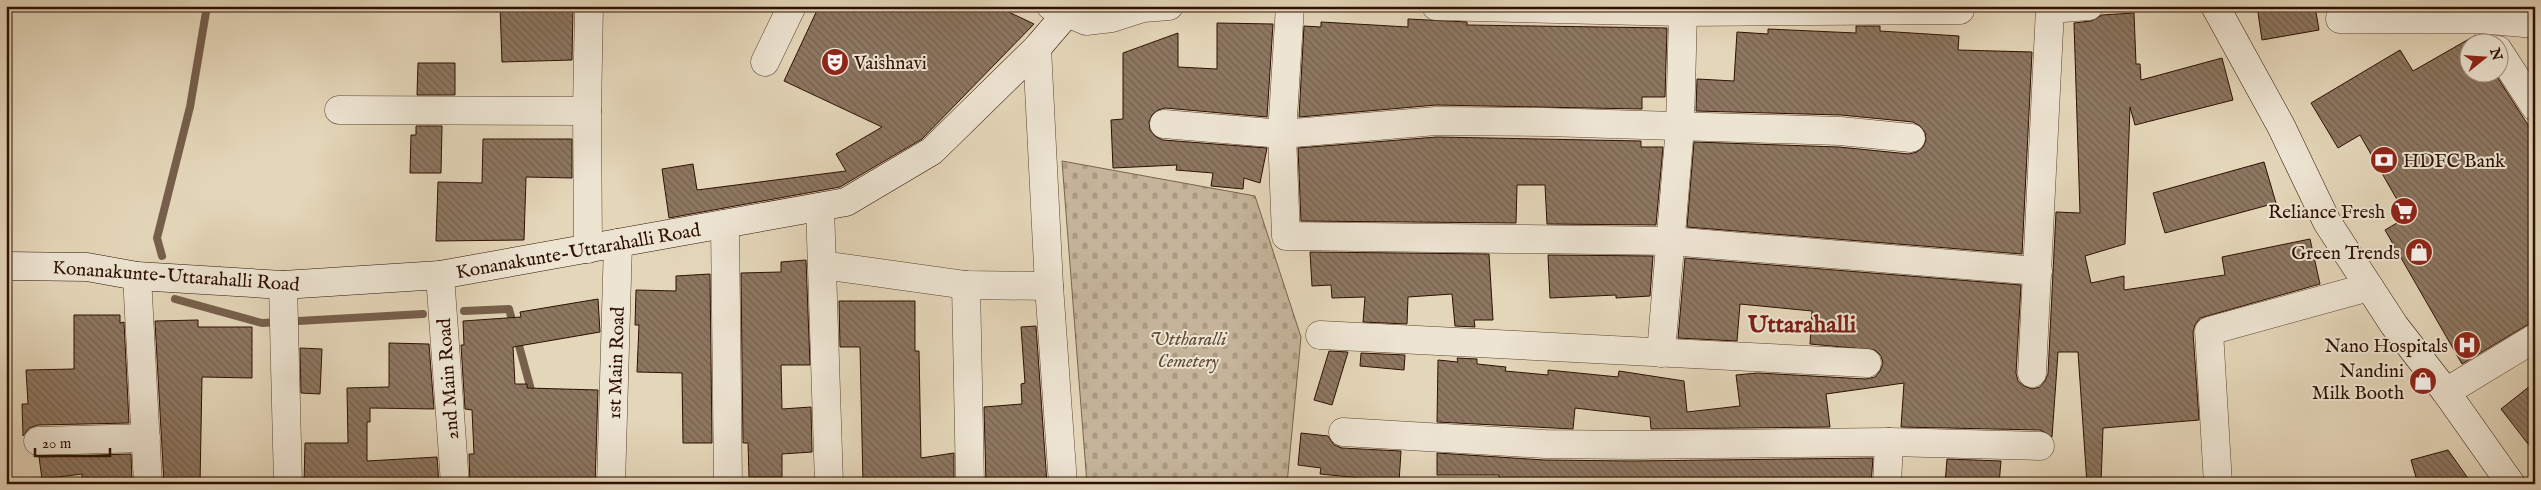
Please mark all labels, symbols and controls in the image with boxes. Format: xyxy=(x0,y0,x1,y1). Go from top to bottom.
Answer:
north arrow xyxy=(2458,32,2508,82)
text: N xyxy=(2485,45,2506,63)
theatre icon: Vaishnavi xyxy=(820,47,850,77)
place label: Vaishnavi xyxy=(853,52,927,76)
bank icon: HDFC Bank xyxy=(2369,145,2399,175)
place label: HDFC Bank xyxy=(2403,150,2506,174)
supermarket icon: Reliance Fresh xyxy=(2389,196,2419,226)
place label: Reliance Fresh xyxy=(2268,201,2385,225)
street label: Konanakunte-Uttarahalli Road xyxy=(454,219,703,285)
shop icon: Green Trends xyxy=(2404,237,2434,267)
place label: Green Trends xyxy=(2291,242,2400,266)
street label: Konanakunte-Uttarahalli Road xyxy=(52,256,301,298)
street label: 1st Main Road xyxy=(603,305,631,420)
district label: Uttarahalli xyxy=(1747,310,1857,341)
street label: 2nd Main Road xyxy=(433,316,465,440)
park label: Uttharalli Cemetery xyxy=(1149,328,1228,374)
hospital icon: Nano Hospitals xyxy=(2452,330,2482,360)
place label: Nano Hospitals xyxy=(2325,335,2448,359)
place label: Nandini Milk Booth xyxy=(2312,360,2404,406)
shop icon: Nandini Milk Booth xyxy=(2408,366,2438,396)
scale bar xyxy=(35,425,110,457)
text: 20 m xyxy=(42,434,72,453)

